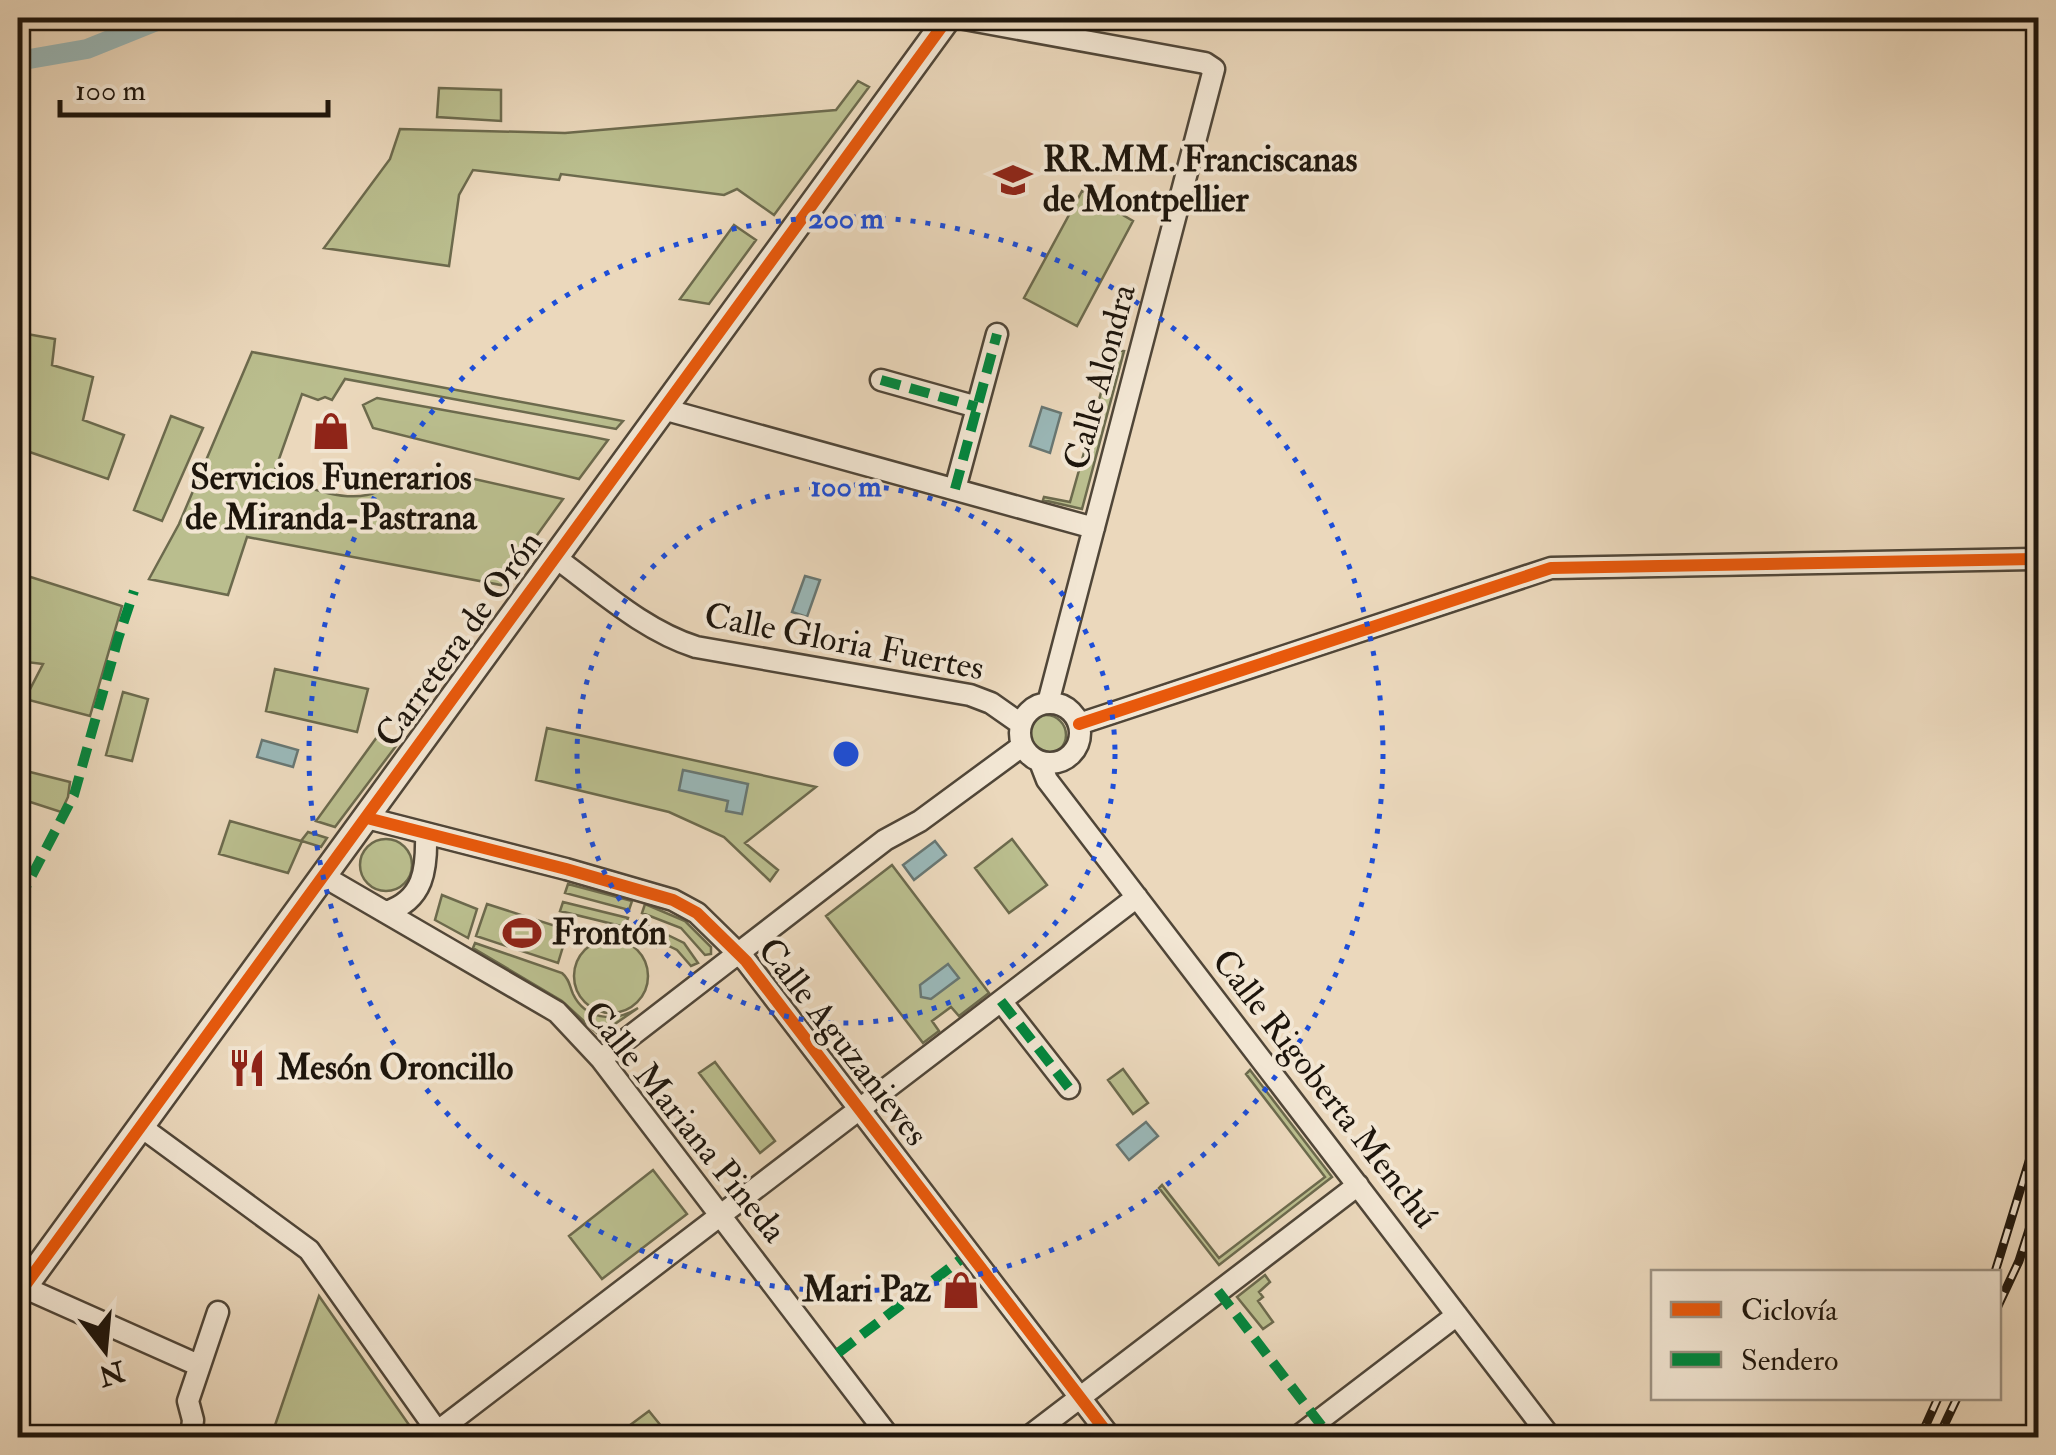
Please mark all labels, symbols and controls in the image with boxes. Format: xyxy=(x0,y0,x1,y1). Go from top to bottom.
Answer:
scale bar xyxy=(60,55,328,117)
text: 100 m xyxy=(75,72,146,109)
place label: RR.MM. Franciscanas de Montpellier xyxy=(1043,138,1358,222)
school or university icon: RR.MM. Franciscanas de Montpellier xyxy=(992,159,1034,201)
text: 200 m xyxy=(808,200,884,237)
street label: Calle Alondra xyxy=(1054,279,1146,475)
shop icon: Servicios Funerarios de Miranda-Pastrana xyxy=(310,410,352,452)
place label: Servicios Funerarios de Miranda-Pastrana xyxy=(185,456,478,540)
text: 100 m xyxy=(811,468,882,505)
street label: Carretera de Orón xyxy=(366,522,552,756)
street label: Calle Gloria Fuertes xyxy=(701,593,987,691)
centre of rings xyxy=(828,736,864,772)
place label: Frontón xyxy=(552,911,667,955)
sports icon: Frontón xyxy=(501,912,543,954)
street label: Calle Aguzanieves xyxy=(748,929,938,1155)
street label: Calle Rigoberta Menchú xyxy=(1202,941,1448,1237)
street label: Calle Mariana Pineda xyxy=(574,992,796,1252)
place label: Mesón Oroncillo xyxy=(276,1046,514,1090)
restaurant icon: Mesón Oroncillo xyxy=(226,1047,268,1089)
place label: Mari Paz xyxy=(801,1268,931,1312)
shop icon: Mari Paz xyxy=(940,1269,982,1311)
legend xyxy=(1651,1270,2001,1400)
text: Ciclovía xyxy=(1741,1292,1838,1329)
north arrow xyxy=(55,1300,155,1400)
text: Sendero xyxy=(1741,1342,1838,1379)
text: N xyxy=(94,1352,129,1393)

